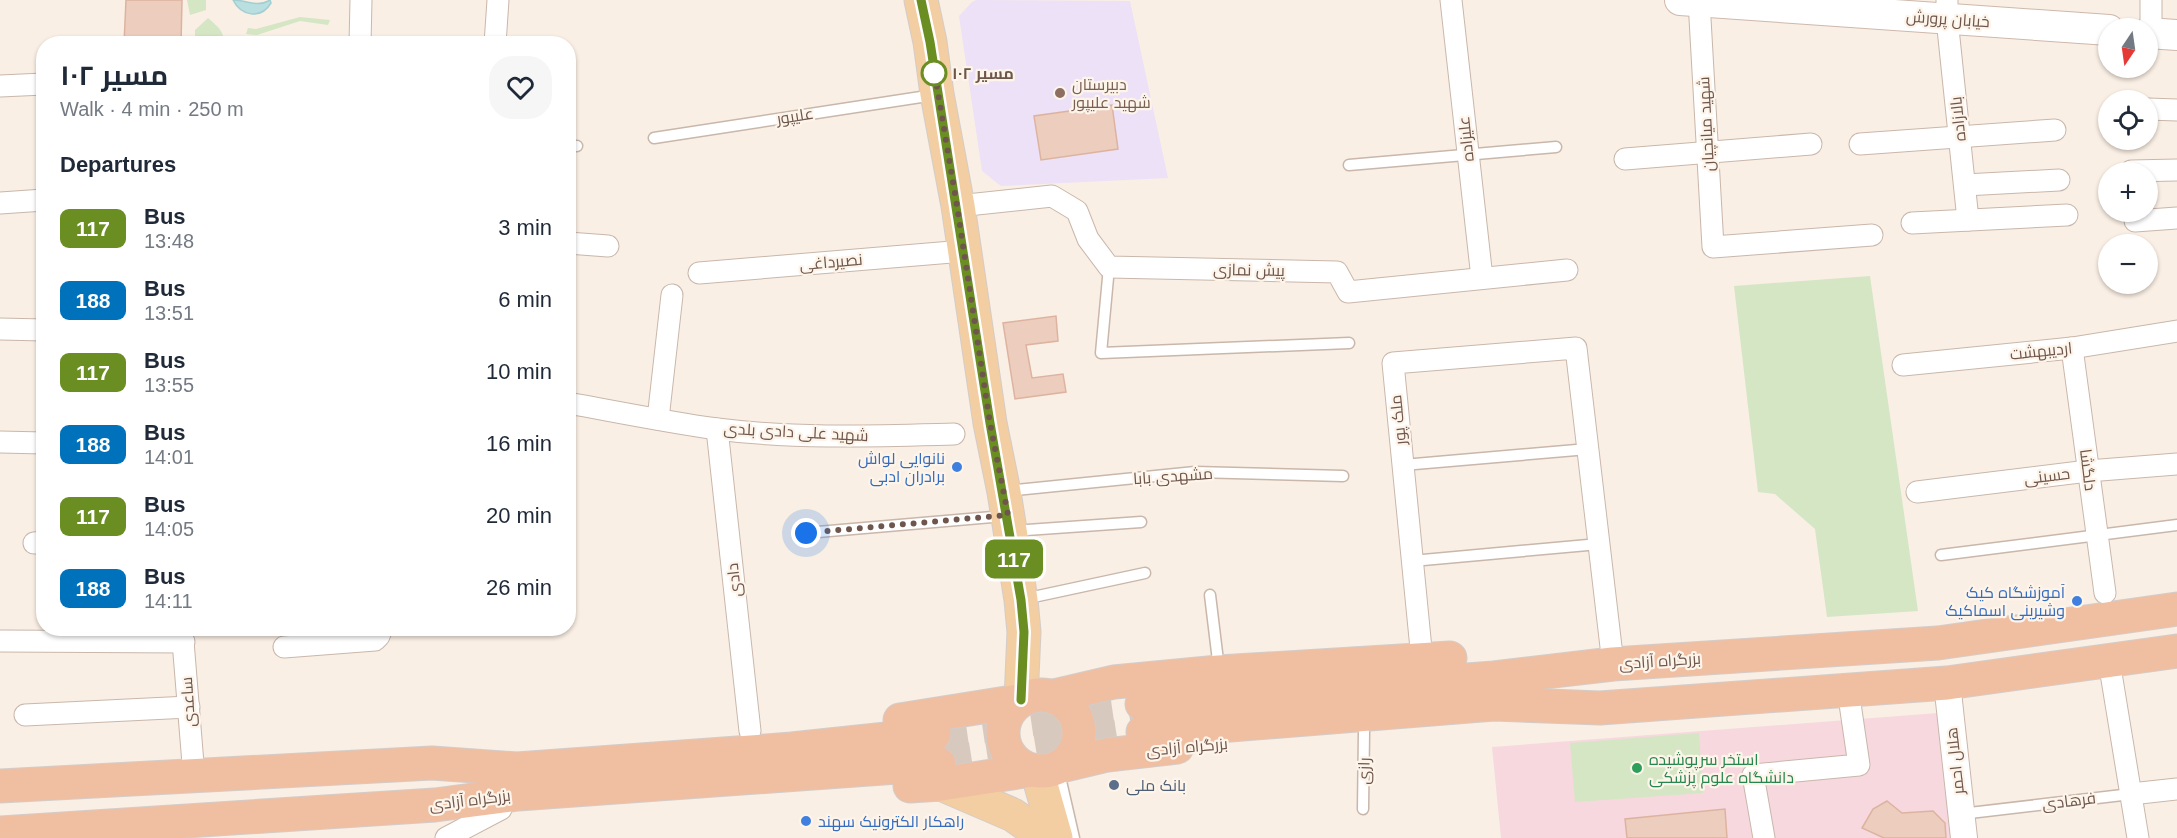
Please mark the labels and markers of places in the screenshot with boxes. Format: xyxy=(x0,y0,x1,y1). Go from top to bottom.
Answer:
marker: مسیر ۱۰۲ xyxy=(921,60,947,86)
place label: مسیر ۱۰۲ xyxy=(952,65,1014,83)
place label: دبیرستان شهید علیپور xyxy=(1071,76,1151,113)
marker: دبیرستان شهید علیپور xyxy=(1053,86,1067,100)
place label: نانوایی لواش برادران ادبی xyxy=(858,450,945,487)
marker: نانوایی لواش برادران ادبی xyxy=(950,460,964,474)
place label: آموزشگاه کیک وشیرینی اسماکیک xyxy=(1945,584,2066,621)
marker: آموزشگاه کیک وشیرینی اسماکیک xyxy=(2070,594,2084,608)
place label: استخر سرپوشیده دانشگاه علوم پزشکی xyxy=(1649,751,1794,789)
marker: استخر سرپوشیده دانشگاه علوم پزشکی xyxy=(1630,761,1644,775)
place label: بانک ملی xyxy=(1126,777,1186,796)
marker: بانک ملی xyxy=(1107,778,1121,792)
place label: راهکار الکترونیک سهند xyxy=(818,813,964,832)
marker: راهکار الکترونیک سهند xyxy=(799,814,813,828)

